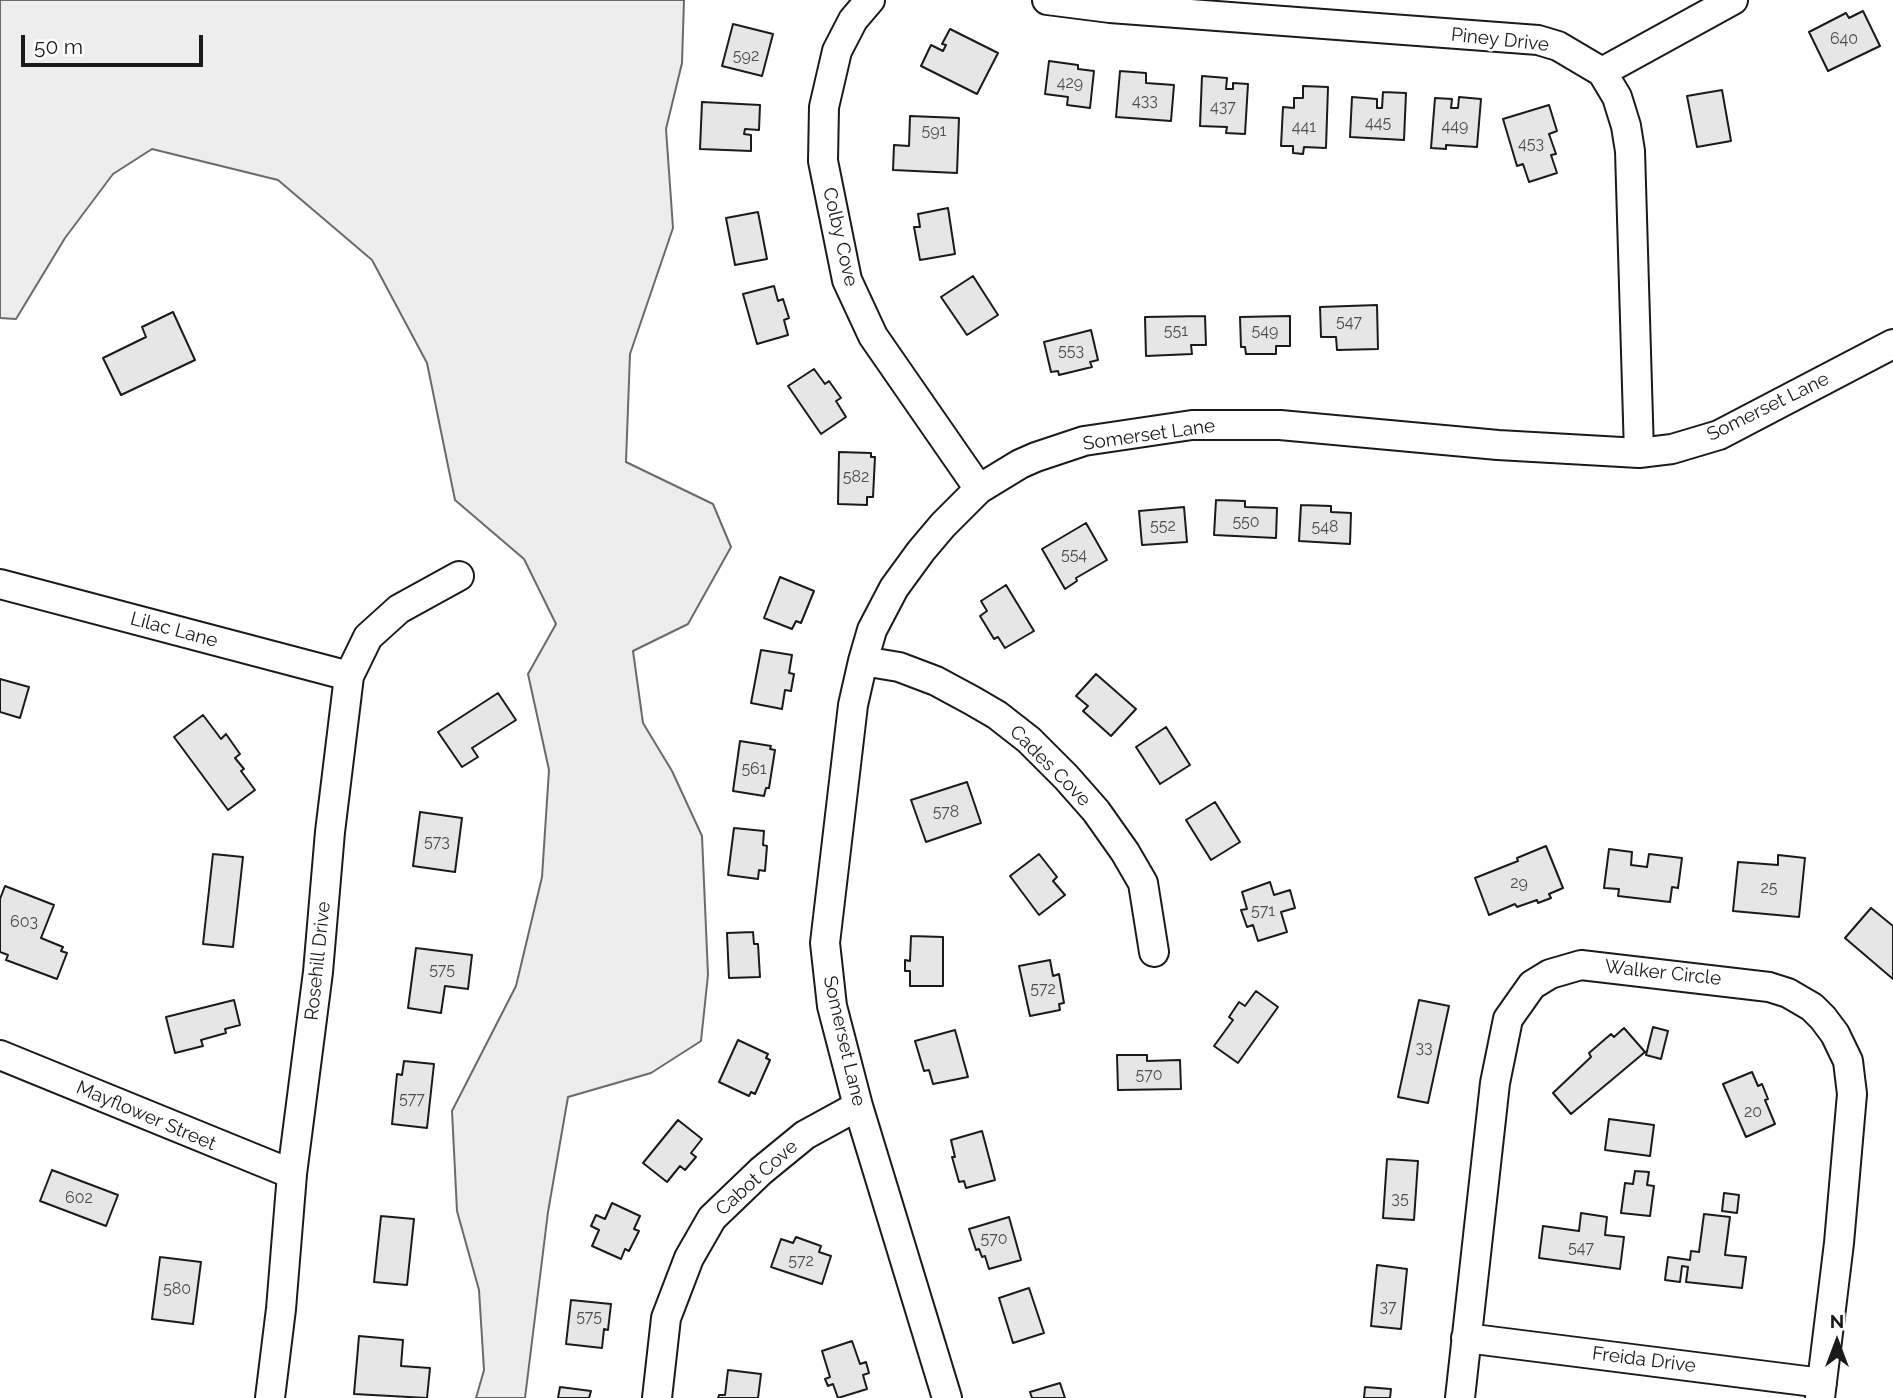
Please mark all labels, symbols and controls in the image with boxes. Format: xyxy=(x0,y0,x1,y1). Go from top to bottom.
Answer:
scale bar xyxy=(24,21,206,65)
street label: Piney Drive xyxy=(1450,24,1550,56)
house number: 640 xyxy=(1830,29,1858,49)
text: 50 m xyxy=(34,34,83,59)
house number: 592 xyxy=(733,46,759,66)
house number: 429 xyxy=(1057,73,1083,93)
house number: 433 xyxy=(1132,91,1158,111)
house number: 437 xyxy=(1210,97,1236,117)
house number: 445 xyxy=(1365,113,1391,133)
house number: 449 xyxy=(1442,116,1468,136)
house number: 441 xyxy=(1292,117,1316,137)
house number: 591 xyxy=(922,121,946,141)
house number: 453 xyxy=(1518,134,1544,154)
street label: Colby Cove xyxy=(818,185,862,289)
house number: 547 xyxy=(1336,312,1362,332)
house number: 551 xyxy=(1164,321,1188,341)
house number: 549 xyxy=(1252,321,1278,341)
house number: 553 xyxy=(1058,341,1084,361)
street label: Somerset Lane xyxy=(1703,368,1833,446)
street label: Somerset Lane xyxy=(1081,414,1217,456)
house number: 582 xyxy=(843,467,869,487)
house number: 550 xyxy=(1232,512,1260,532)
house number: 552 xyxy=(1150,516,1176,536)
house number: 548 xyxy=(1312,517,1338,537)
house number: 554 xyxy=(1061,545,1087,565)
street label: Lilac Lane xyxy=(128,607,220,653)
street label: Cades Cove xyxy=(1005,721,1095,811)
house number: 561 xyxy=(741,759,767,779)
house number: 578 xyxy=(933,802,959,822)
house number: 573 xyxy=(424,832,450,852)
house number: 29 xyxy=(1510,873,1528,893)
house number: 25 xyxy=(1760,878,1778,898)
street label: Rosehill Drive xyxy=(300,900,336,1022)
house number: 571 xyxy=(1251,901,1275,921)
house number: 603 xyxy=(10,912,38,932)
street label: Walker Circle xyxy=(1604,956,1722,990)
house number: 575 xyxy=(429,960,455,980)
street label: Somerset Lane xyxy=(818,974,870,1108)
house number: 572 xyxy=(1030,979,1056,999)
house number: 33 xyxy=(1415,1038,1433,1058)
house number: 570 xyxy=(1136,1065,1162,1085)
street label: Mayflower Street xyxy=(73,1076,219,1156)
house number: 577 xyxy=(399,1089,425,1109)
house number: 20 xyxy=(1744,1102,1762,1122)
street label: Cabot Cove xyxy=(711,1135,803,1221)
house number: 602 xyxy=(65,1188,93,1208)
house number: 35 xyxy=(1391,1189,1409,1209)
house number: 570 xyxy=(981,1229,1007,1249)
house number: 547 xyxy=(1568,1238,1594,1258)
house number: 572 xyxy=(788,1251,814,1271)
house number: 580 xyxy=(163,1279,191,1299)
house number: 37 xyxy=(1379,1297,1397,1317)
house number: 575 xyxy=(576,1307,602,1327)
north arrow xyxy=(1802,1307,1872,1377)
text: N xyxy=(1830,1310,1844,1332)
street label: Freida Drive xyxy=(1591,1342,1697,1378)

